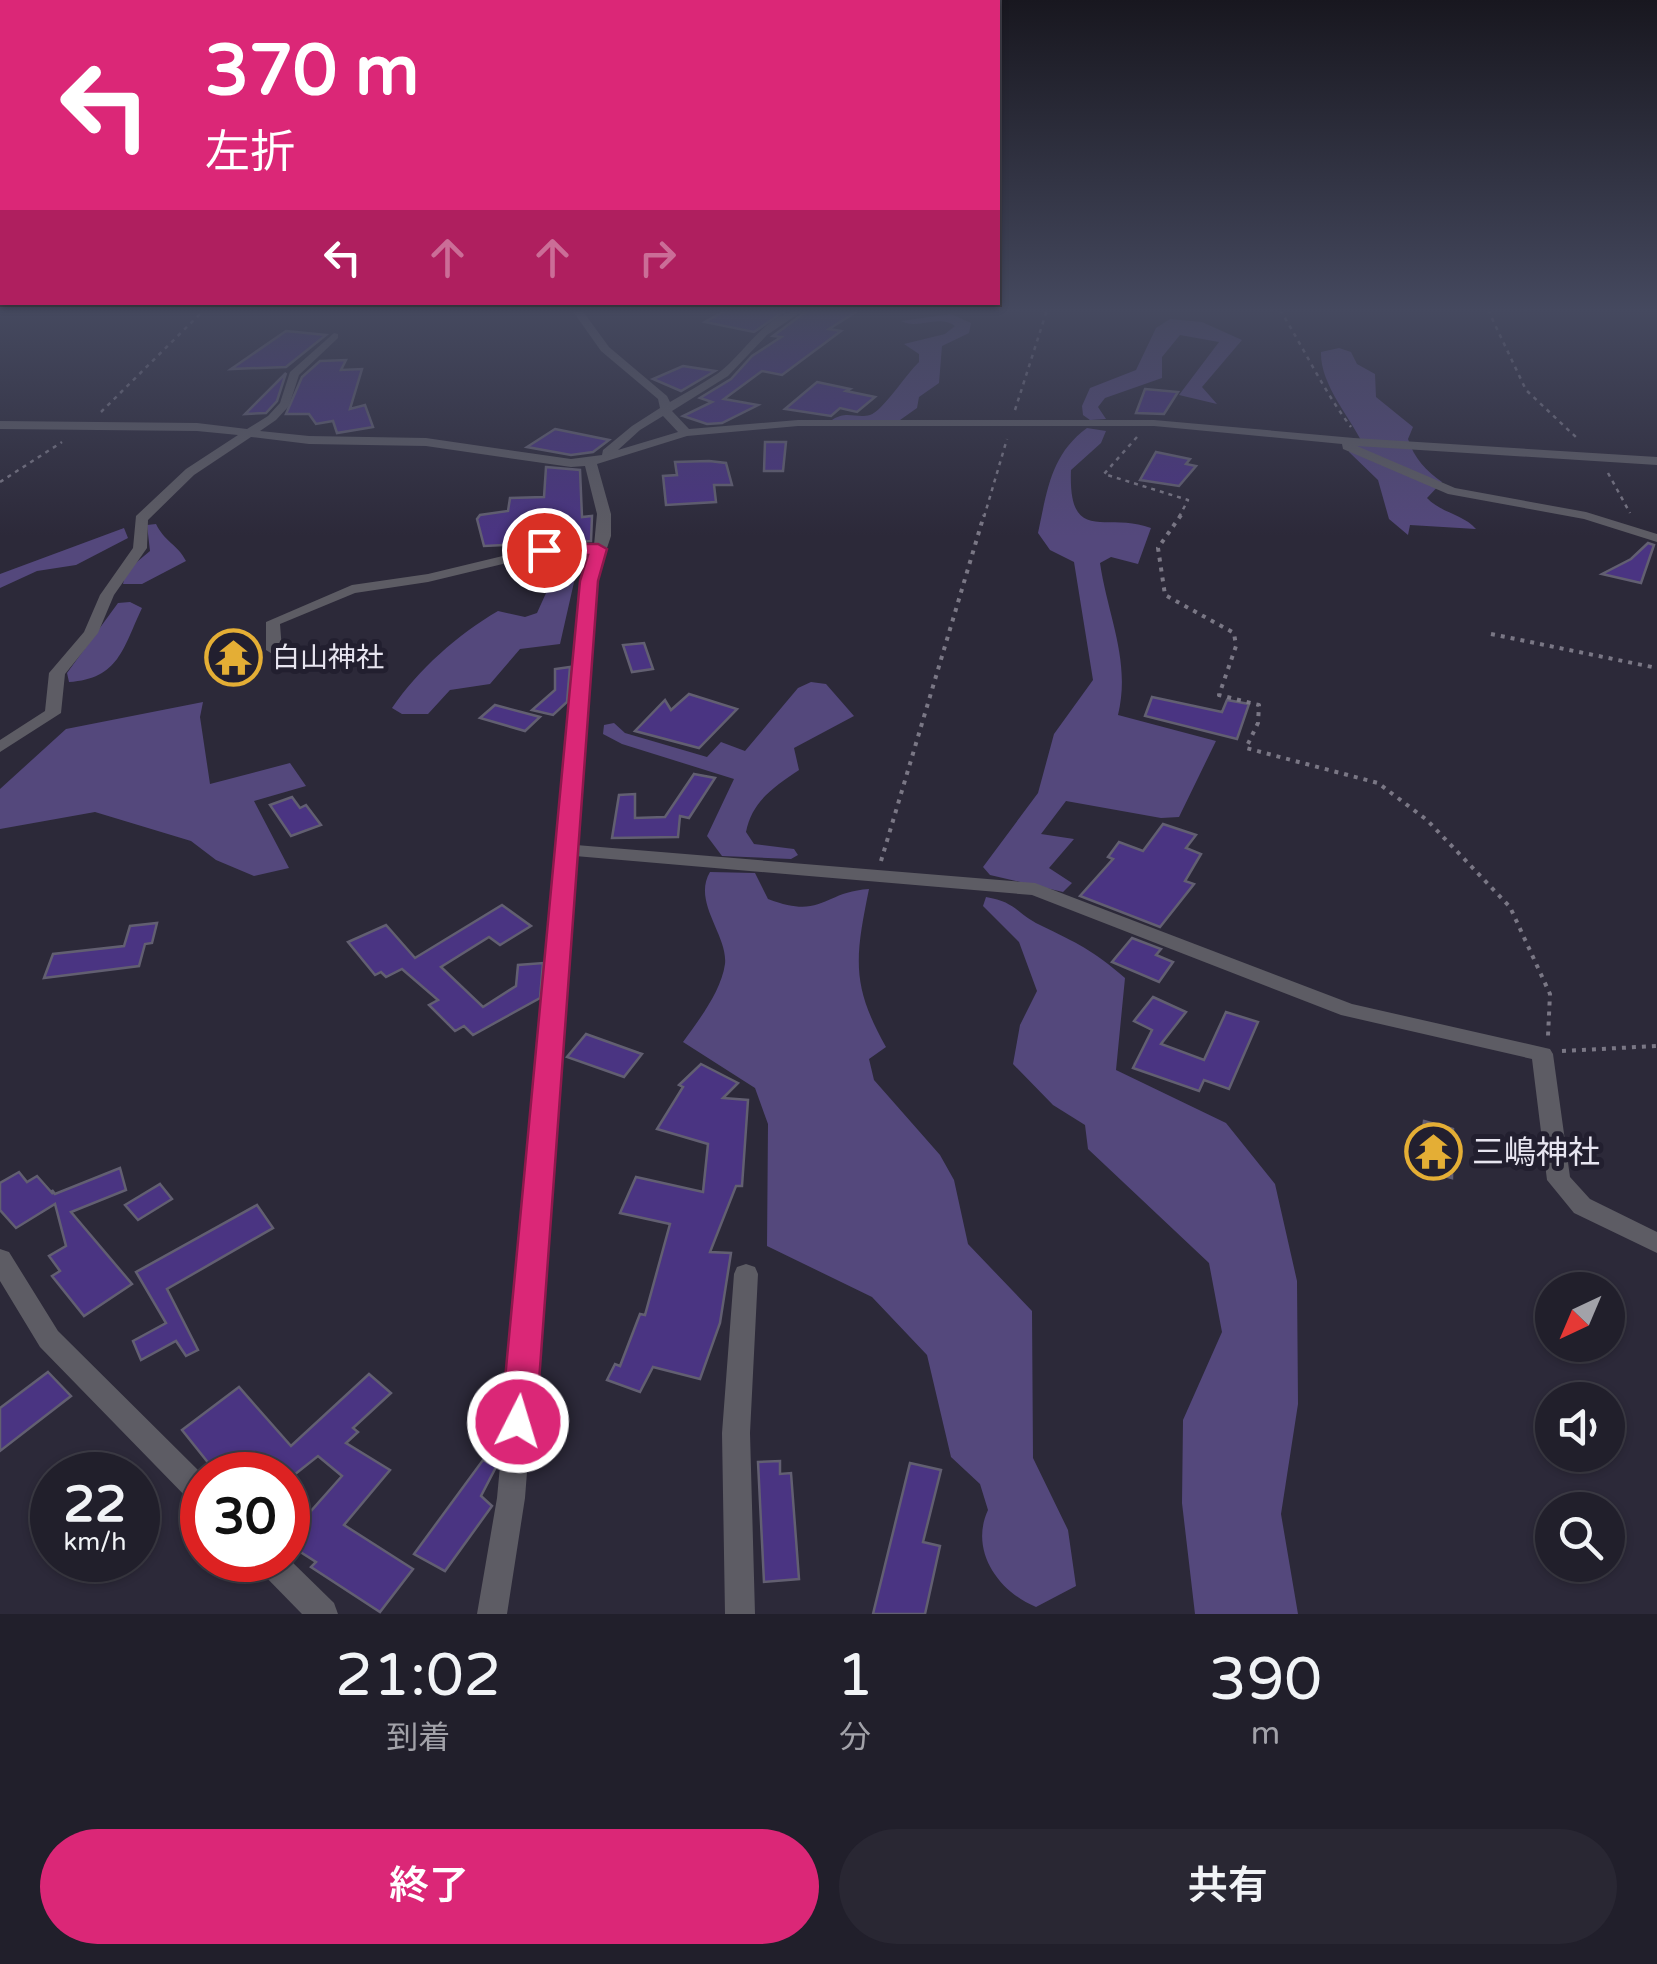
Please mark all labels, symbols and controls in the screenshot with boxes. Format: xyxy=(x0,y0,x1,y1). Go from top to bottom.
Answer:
text: 370 m xyxy=(205,30,419,114)
icon: left xyxy=(40,40,170,170)
text: 左折 xyxy=(205,126,295,180)
icon: left xyxy=(315,230,370,285)
icon: ahead xyxy=(420,230,475,285)
icon: ahead xyxy=(525,230,580,285)
icon: right xyxy=(630,230,685,285)
pin xyxy=(502,508,587,593)
icon: arrive xyxy=(517,523,572,578)
temple icon: 白山神社 xyxy=(203,627,263,687)
place label: 白山神社 xyxy=(272,641,384,675)
temple icon: 三嶋神社 xyxy=(1403,1122,1463,1182)
place label: 三嶋神社 xyxy=(1472,1134,1600,1172)
north arrow xyxy=(1535,1272,1625,1362)
map controls xyxy=(1535,1272,1625,1582)
position arrow xyxy=(466,1370,570,1474)
button: sound xyxy=(1535,1382,1625,1472)
speed limit sign: 30 xyxy=(180,1452,310,1582)
text: 22 xyxy=(64,1475,126,1535)
button: search xyxy=(1535,1492,1625,1582)
text: km/h xyxy=(64,1527,126,1557)
text: 21:02 xyxy=(335,1640,501,1712)
text: 1 xyxy=(836,1640,874,1712)
text: 390 xyxy=(1209,1644,1322,1716)
text: m xyxy=(1251,1715,1280,1753)
text: 到着 xyxy=(386,1719,450,1757)
text: 分 xyxy=(839,1719,871,1757)
button: 終了 xyxy=(40,1829,819,1944)
button: 共有 xyxy=(839,1829,1617,1944)

